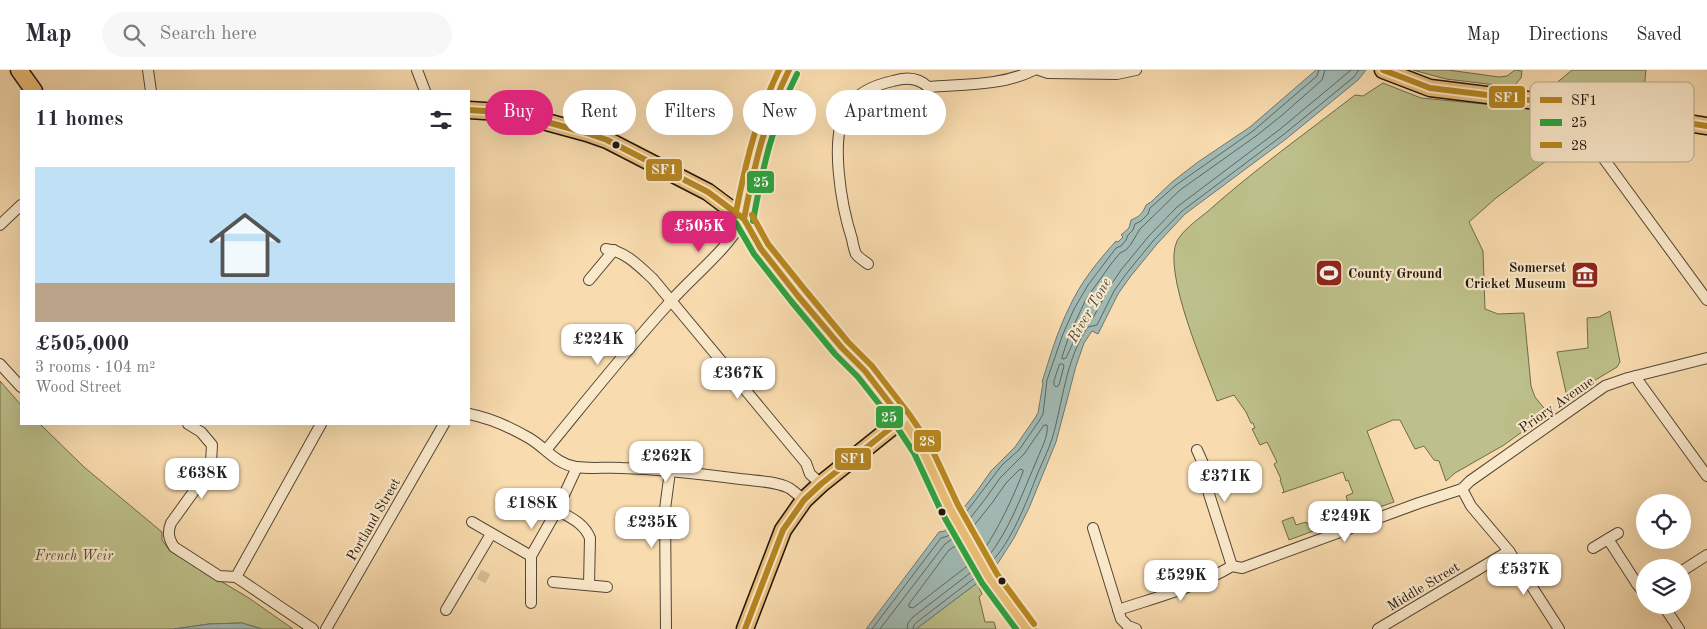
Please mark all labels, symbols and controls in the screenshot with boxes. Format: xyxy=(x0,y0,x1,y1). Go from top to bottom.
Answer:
search box xyxy=(102,12,452,57)
icon: search xyxy=(120,21,148,49)
text: Map xyxy=(25,23,72,47)
text: Search here xyxy=(160,25,257,44)
text: Map xyxy=(1467,26,1500,44)
text: Directions xyxy=(1528,26,1608,44)
text: Saved xyxy=(1636,26,1682,44)
legend xyxy=(1530,82,1694,162)
line badge: SF1 xyxy=(1488,85,1526,109)
chip: Buy xyxy=(485,90,553,135)
chip: Rent xyxy=(563,90,636,135)
chip: Filters xyxy=(646,90,733,135)
chip: New xyxy=(743,90,816,135)
chip: Apartment xyxy=(826,90,946,135)
text: SF1 xyxy=(1494,91,1520,105)
text: SF1 xyxy=(1571,94,1597,108)
icon: filters xyxy=(427,106,455,134)
text: 11 homes xyxy=(35,109,123,130)
text: 25 xyxy=(1571,116,1587,130)
text: 28 xyxy=(1571,139,1587,153)
unlabelled marker xyxy=(611,140,621,150)
line badge: SF1 xyxy=(645,158,683,182)
text: SF1 xyxy=(651,163,677,177)
line badge: 25 xyxy=(746,170,775,194)
text: 25 xyxy=(753,176,769,190)
icon: home xyxy=(200,200,290,290)
pin: £505K xyxy=(664,210,734,253)
text: £505K xyxy=(673,219,725,235)
sports icon: County Ground xyxy=(1314,258,1344,288)
museum icon: Somerset Cricket Museum xyxy=(1570,260,1600,290)
place label: Somerset Cricket Museum xyxy=(1465,261,1566,291)
place label: County Ground xyxy=(1348,267,1443,281)
water label: River Tone xyxy=(1065,276,1115,346)
pin: £224K xyxy=(563,324,633,366)
text: £224K xyxy=(572,332,624,348)
text: £505,000 xyxy=(35,334,129,355)
pin: £367K xyxy=(703,358,773,400)
text: 3 rooms · 104 m² xyxy=(35,360,155,376)
text: £367K xyxy=(712,366,764,382)
street label: Priory Avenue xyxy=(1517,374,1596,436)
text: Wood Street xyxy=(35,380,122,396)
line badge: 25 xyxy=(875,405,904,429)
text: 25 xyxy=(881,411,897,425)
line badge: 28 xyxy=(913,429,942,453)
text: 28 xyxy=(919,435,935,449)
pin: £262K xyxy=(631,440,701,483)
line badge: SF1 xyxy=(834,447,872,471)
text: £262K xyxy=(640,449,692,465)
text: SF1 xyxy=(840,452,866,466)
pin: £638K xyxy=(167,458,237,500)
pin: £371K xyxy=(1190,460,1260,503)
text: £638K xyxy=(176,466,228,482)
text: £371K xyxy=(1199,469,1251,485)
street label: Portland Street xyxy=(345,476,403,563)
pin: £188K xyxy=(497,488,567,530)
map controls xyxy=(1636,494,1691,614)
button: locate xyxy=(1636,494,1691,549)
text: £188K xyxy=(506,496,558,512)
pin: £249K xyxy=(1310,500,1380,543)
pin: £235K xyxy=(617,506,687,549)
unlabelled marker xyxy=(937,507,947,517)
text: £249K xyxy=(1319,509,1371,525)
text: £235K xyxy=(626,515,678,531)
park label: French Weir xyxy=(34,549,114,563)
pin: £537K xyxy=(1489,554,1559,596)
button: layers xyxy=(1636,559,1691,614)
pin: £529K xyxy=(1146,560,1216,602)
street label: Middle Street xyxy=(1385,560,1462,614)
text: £537K xyxy=(1498,562,1550,578)
text: £529K xyxy=(1155,568,1207,584)
unlabelled marker xyxy=(997,576,1007,586)

